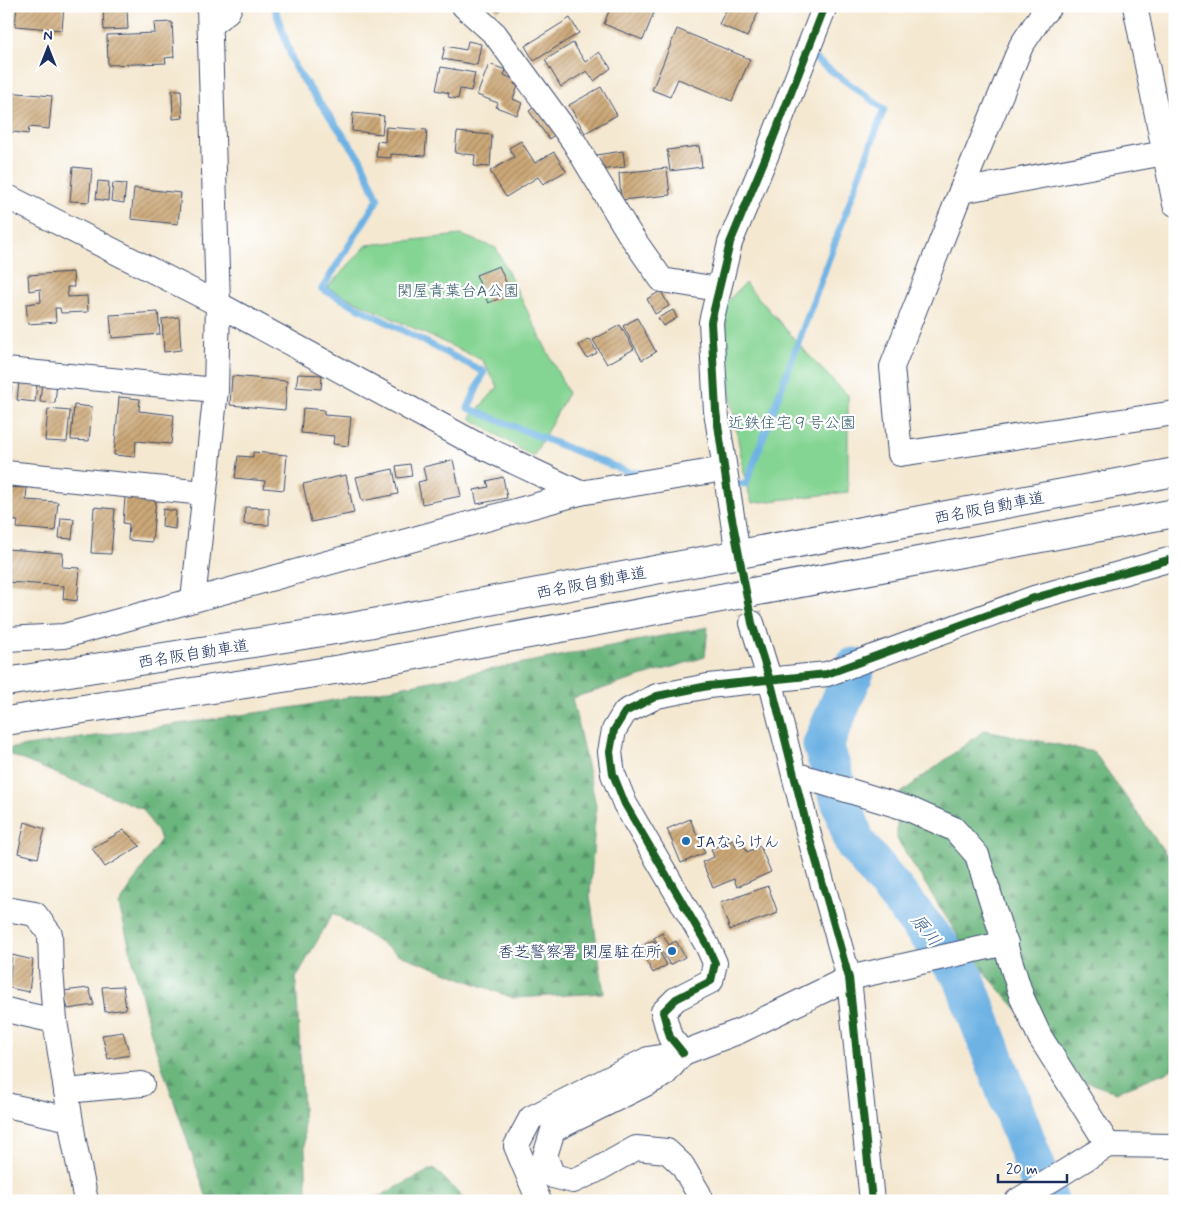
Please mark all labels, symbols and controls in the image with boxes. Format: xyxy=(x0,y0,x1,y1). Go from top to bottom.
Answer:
north arrow xyxy=(22,22,72,72)
text: N xyxy=(43,27,53,45)
park label: 関屋青葉台A公園 xyxy=(397,281,519,302)
park label: 近鉄住宅９号公園 xyxy=(728,413,856,434)
street label: 西名阪自動車道 xyxy=(932,487,1046,529)
street label: 西名阪自動車道 xyxy=(534,562,648,604)
street label: 西名阪自動車道 xyxy=(136,635,250,674)
place label: JAならけん xyxy=(696,832,780,853)
marker: JAならけん xyxy=(680,835,692,847)
water label: 原川 xyxy=(905,909,946,952)
place label: 香芝警察署 関屋駐在所 xyxy=(498,942,662,963)
marker: 香芝警察署 関屋駐在所 xyxy=(666,945,678,957)
scale bar xyxy=(998,1152,1067,1184)
text: 20 m xyxy=(1006,1160,1038,1180)

